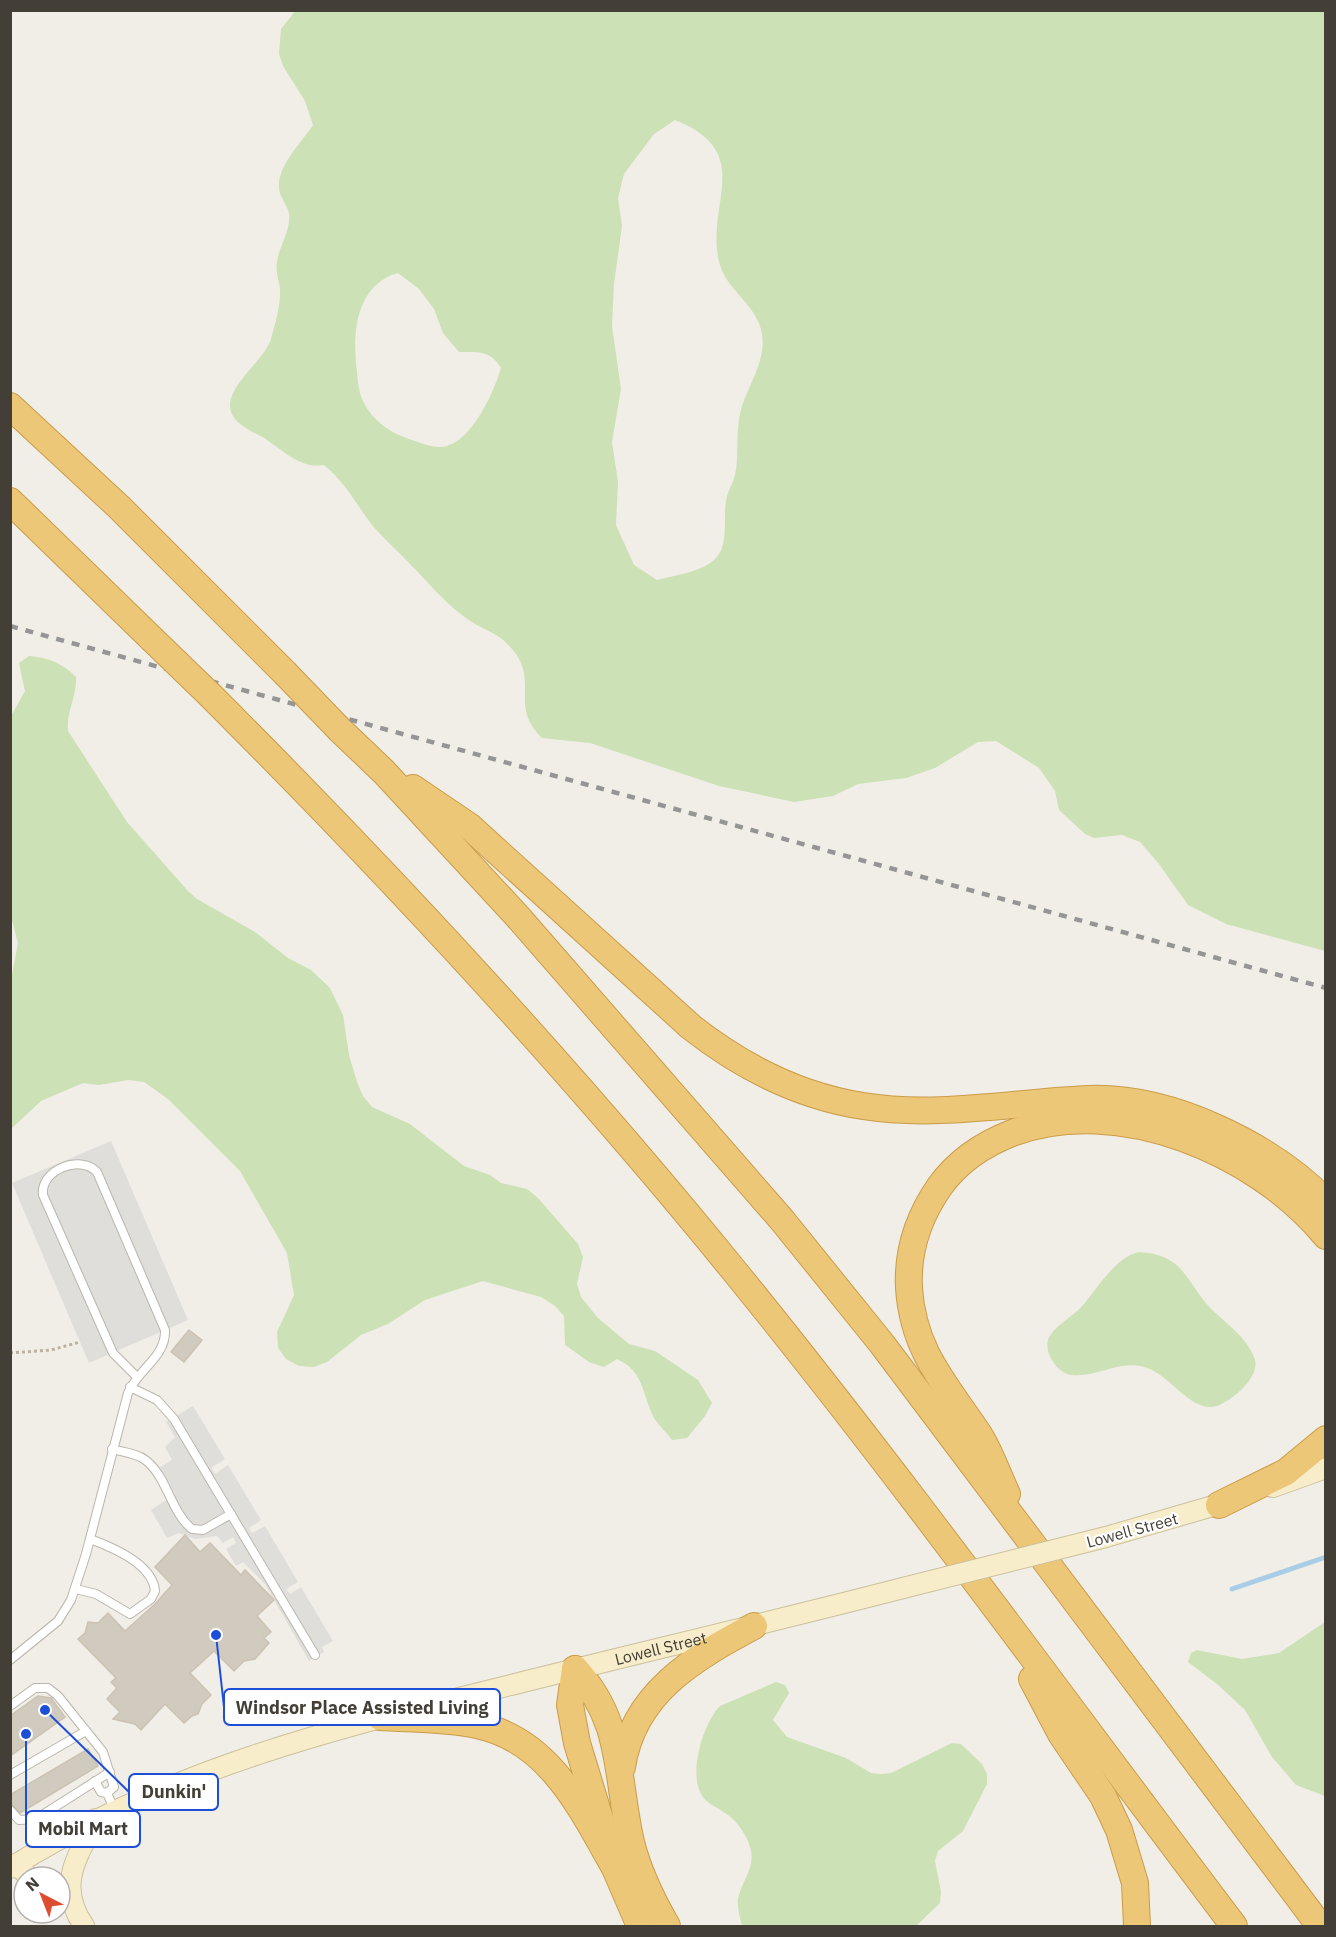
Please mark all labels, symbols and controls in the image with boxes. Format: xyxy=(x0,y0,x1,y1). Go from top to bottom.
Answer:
street label: Lowell Street xyxy=(1084,1508,1180,1552)
street label: Lowell Street xyxy=(613,1627,709,1669)
callout: Windsor Place Assisted Living xyxy=(224,1689,500,1725)
text: Windsor Place Assisted Living xyxy=(236,1696,489,1719)
callout: Dunkin' xyxy=(129,1774,218,1810)
text: Dunkin' xyxy=(142,1780,206,1803)
callout: Mobil Mart xyxy=(26,1811,140,1847)
text: Mobil Mart xyxy=(38,1817,128,1840)
north arrow xyxy=(12,1865,72,1925)
text: N xyxy=(21,1873,43,1895)

